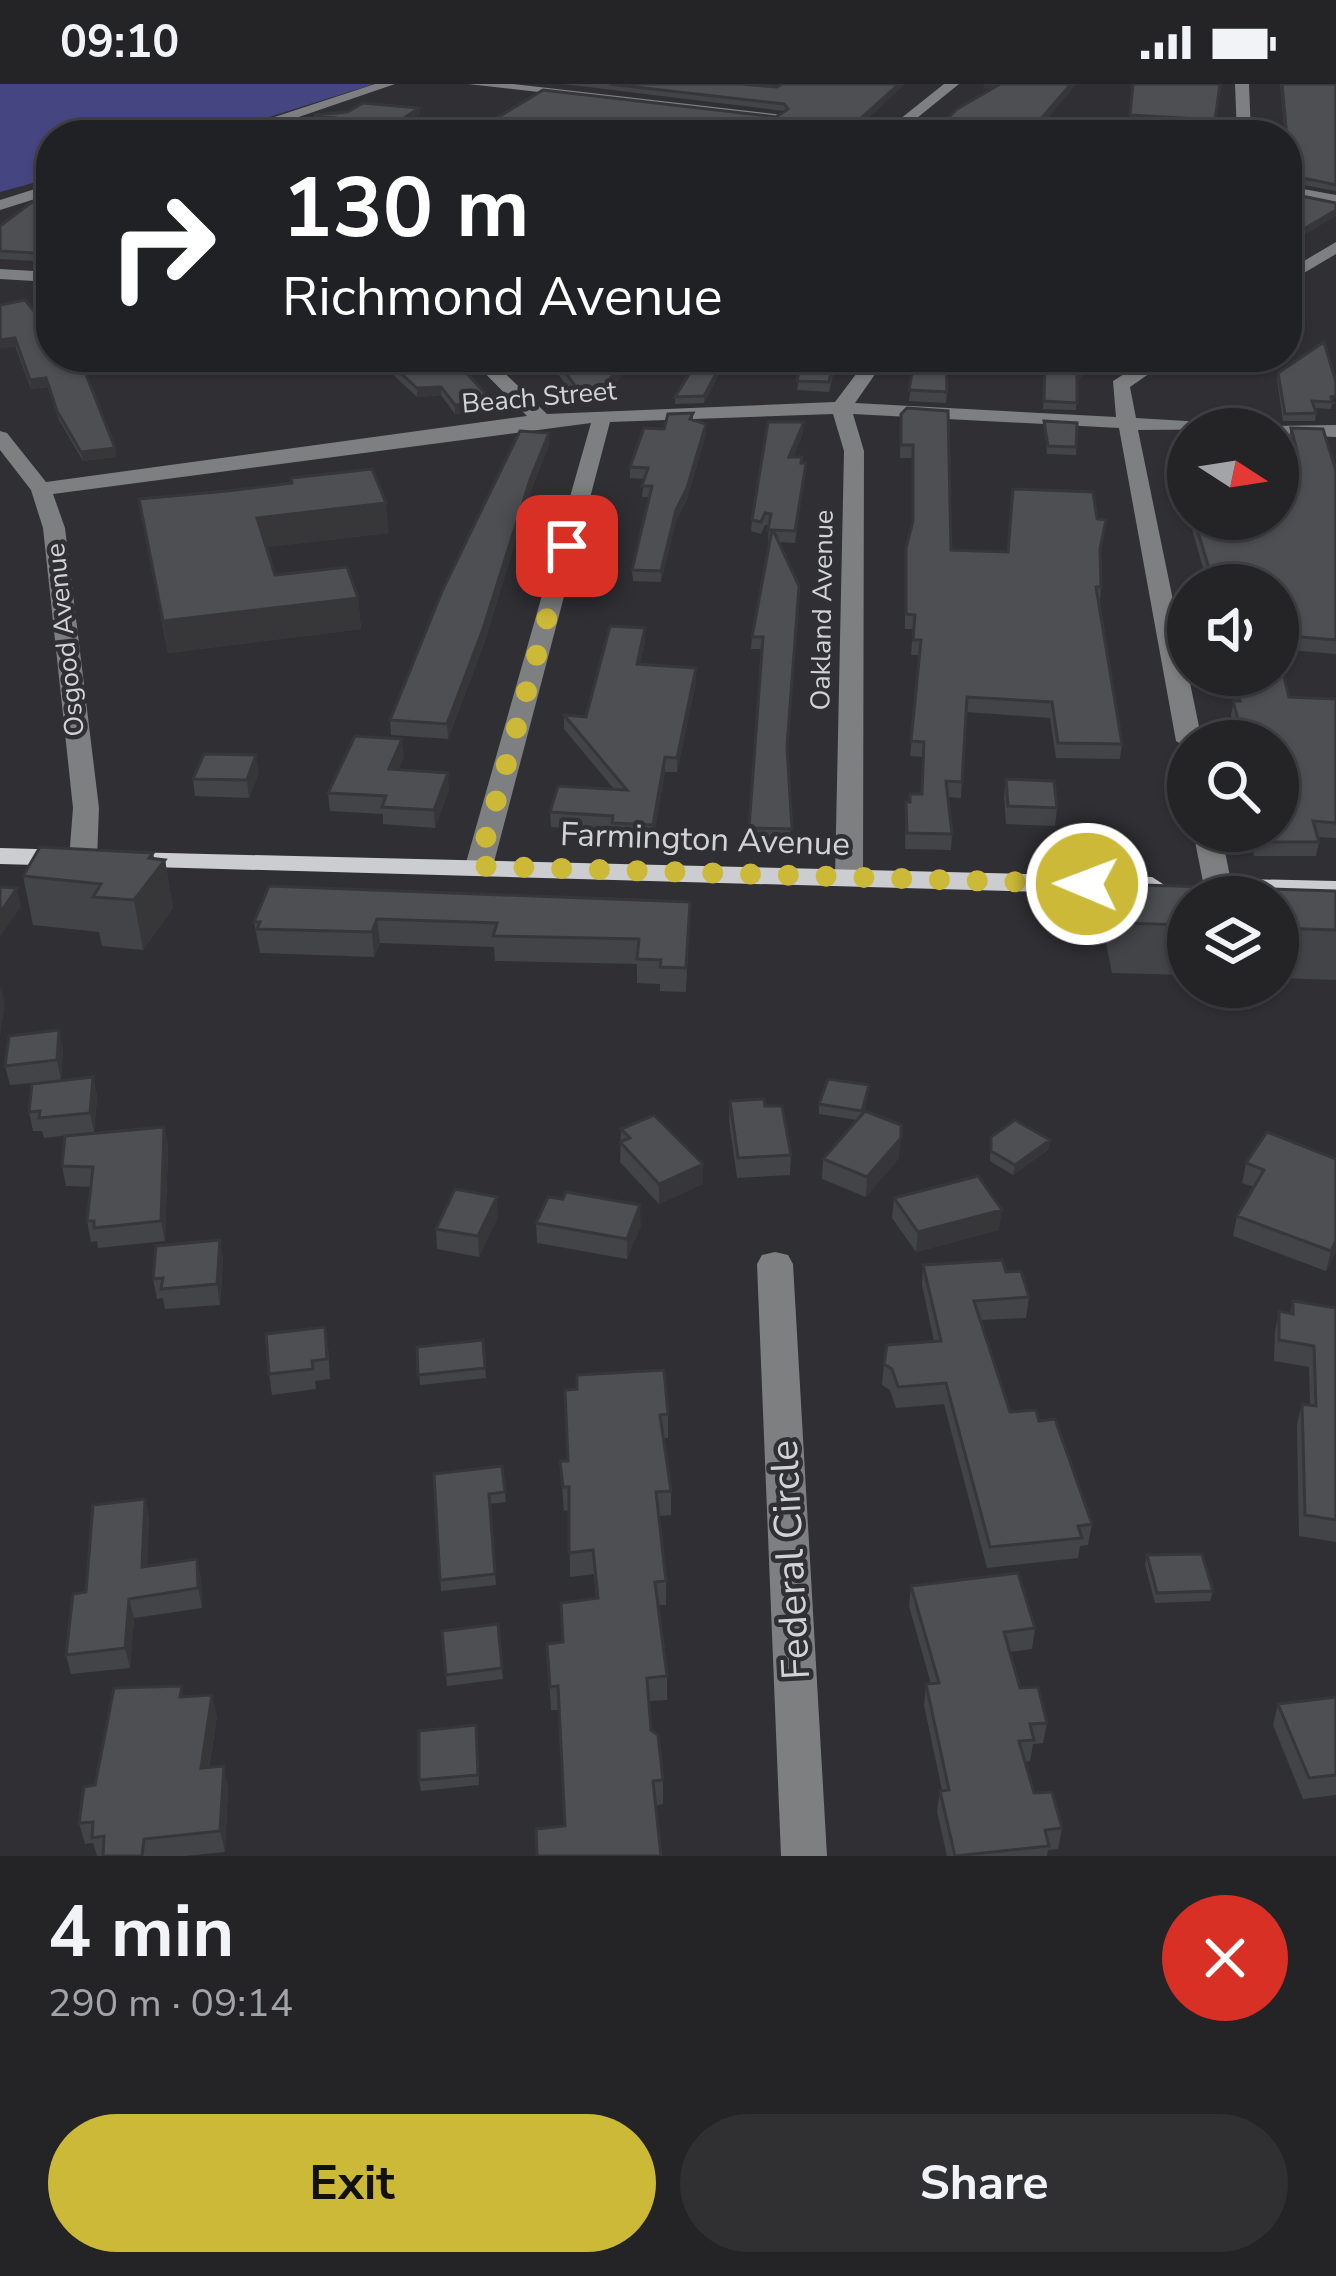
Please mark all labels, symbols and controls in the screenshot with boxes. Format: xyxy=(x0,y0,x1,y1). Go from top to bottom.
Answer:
text: 09:10 xyxy=(60,12,179,73)
text: 130 m xyxy=(282,151,530,266)
icon: right xyxy=(84,168,240,324)
text: Richmond Avenue xyxy=(282,260,722,334)
street label: Beach Street xyxy=(460,372,619,423)
north arrow xyxy=(1167,408,1299,540)
map controls xyxy=(1167,408,1299,1008)
pin xyxy=(516,495,618,597)
street label: Oakland Avenue xyxy=(802,509,843,711)
icon: arrive xyxy=(534,513,600,579)
street label: Osgood Avenue xyxy=(37,541,94,738)
button: sound xyxy=(1167,564,1299,696)
button: search xyxy=(1167,720,1299,852)
street label: Farmington Avenue xyxy=(559,812,851,867)
position arrow xyxy=(1024,821,1150,947)
button: layers xyxy=(1167,876,1299,1008)
street label: Federal Circle xyxy=(758,1439,823,1681)
text: 4 min xyxy=(48,1883,234,1981)
button: close xyxy=(1162,1895,1288,2021)
text: 290 m · 09:14 xyxy=(48,1977,293,2030)
button: Exit xyxy=(48,2114,656,2252)
button: Share xyxy=(680,2114,1288,2252)

